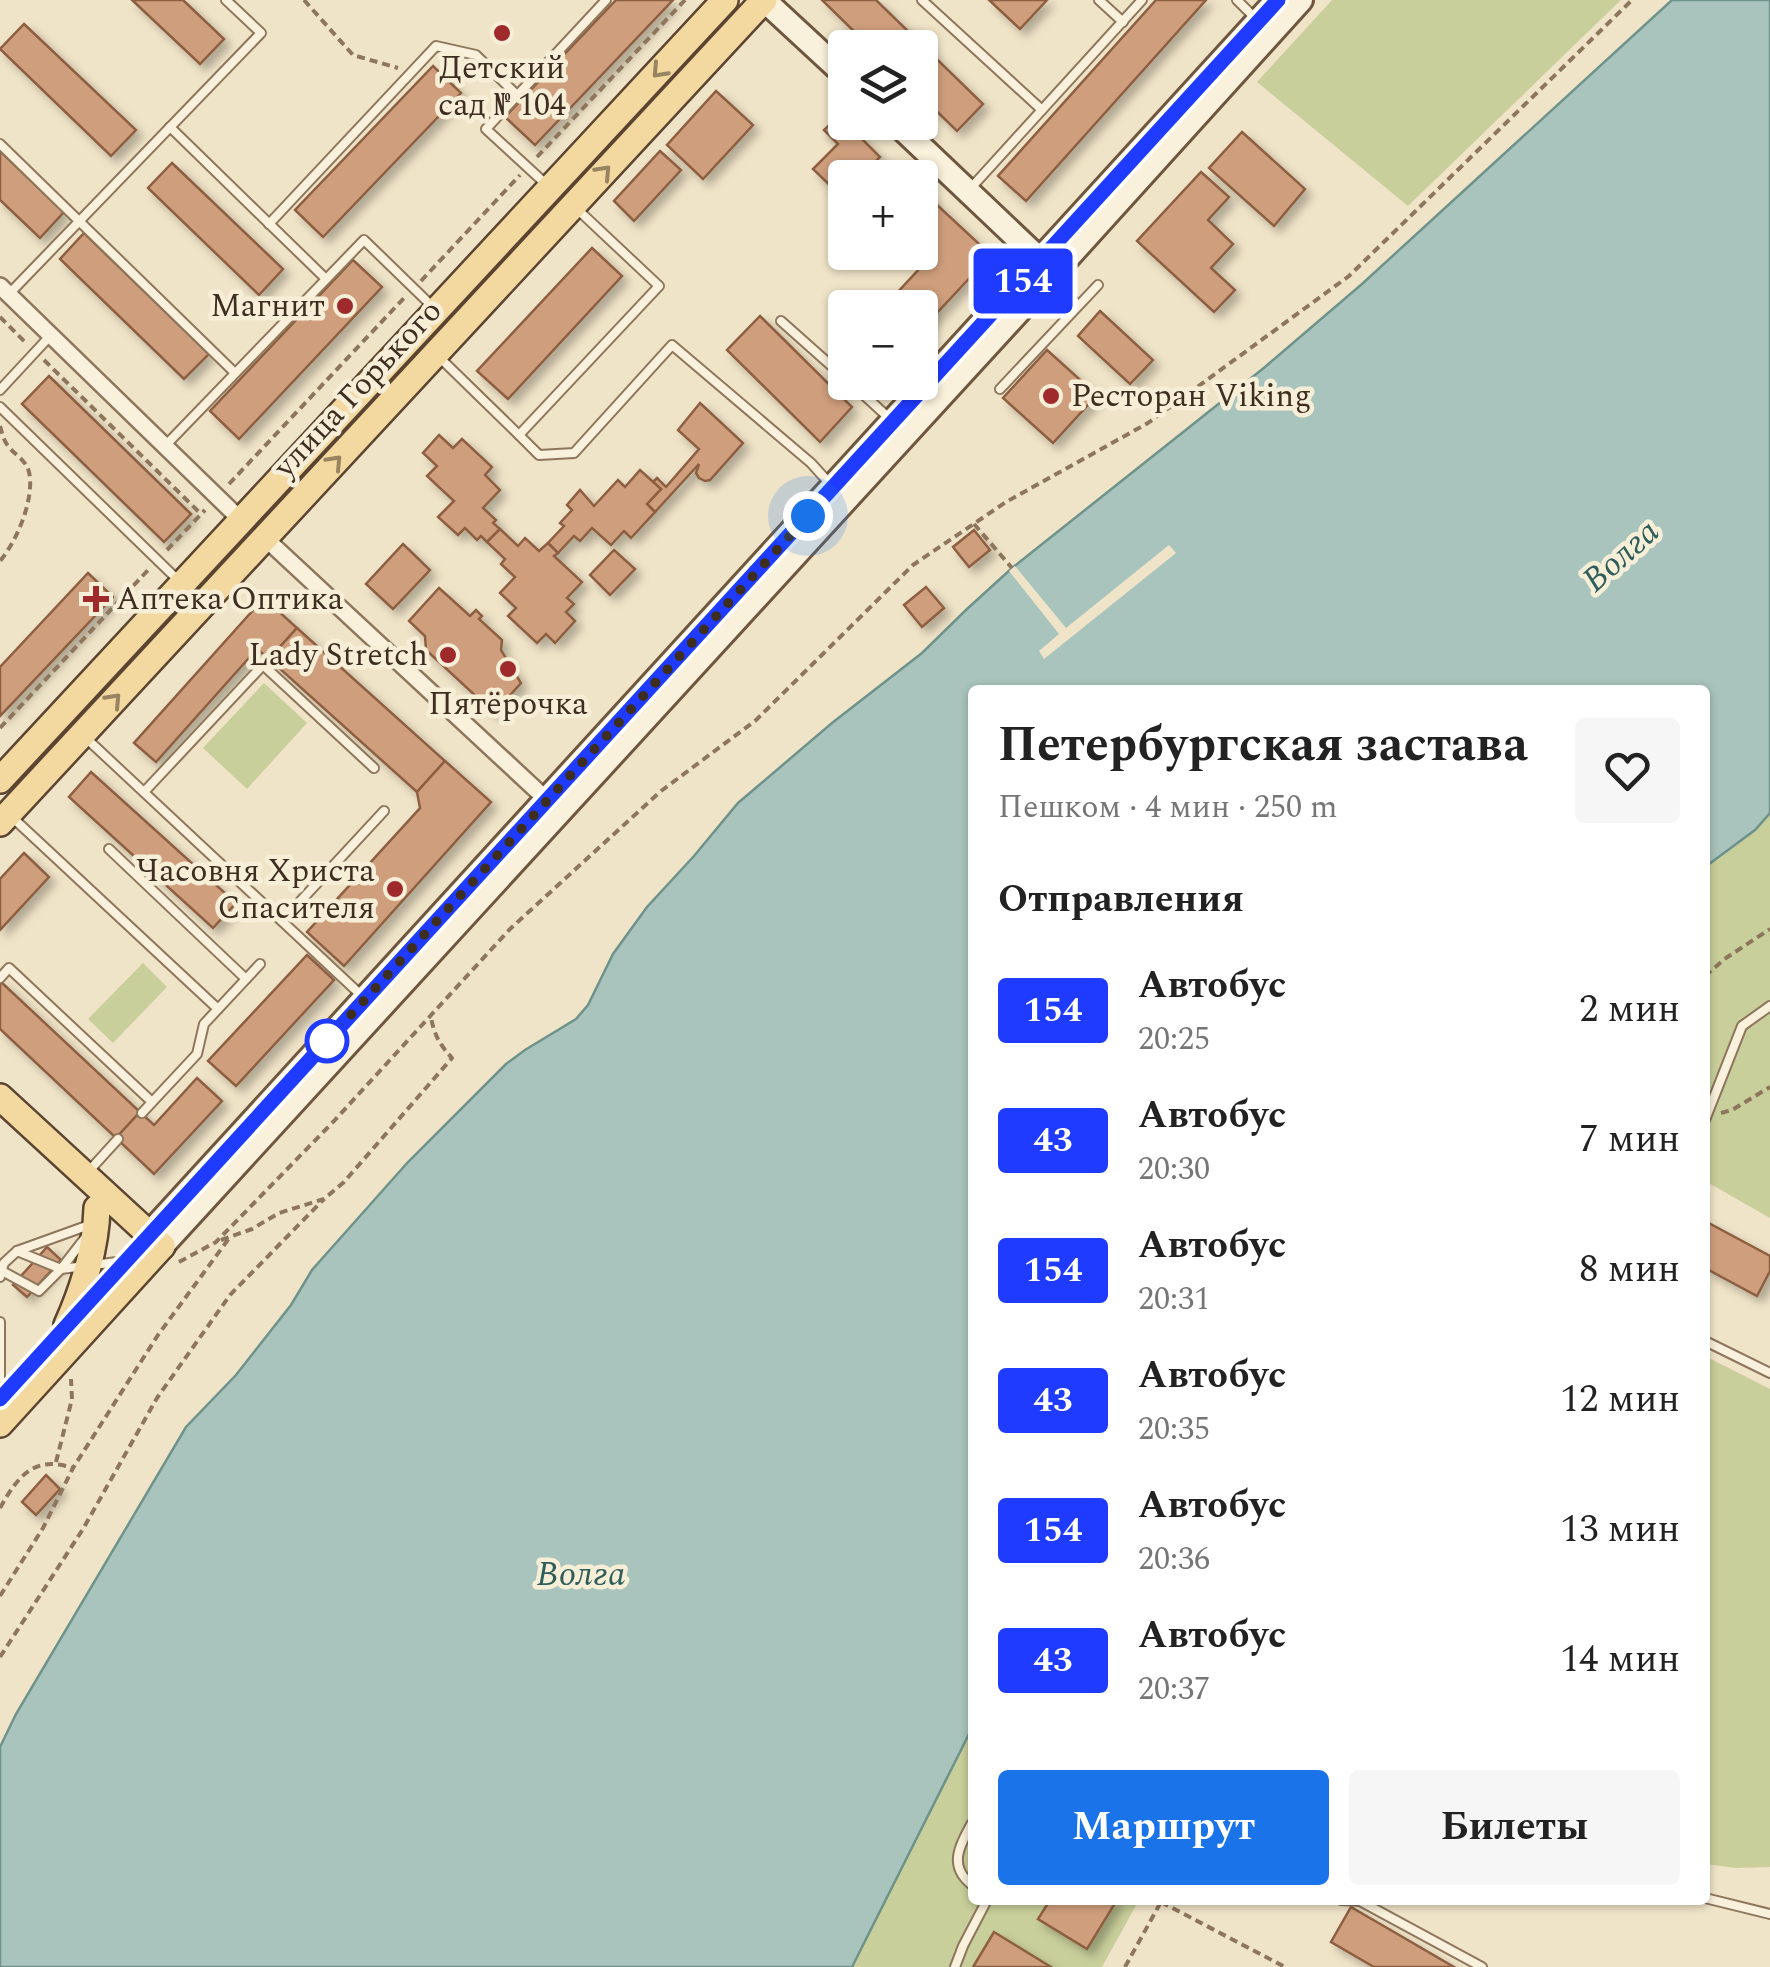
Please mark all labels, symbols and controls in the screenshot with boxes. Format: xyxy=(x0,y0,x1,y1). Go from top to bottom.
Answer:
marker: Детский сад № 104 xyxy=(491,22,513,44)
map controls xyxy=(828,30,938,400)
button: layers xyxy=(828,30,938,140)
place label: Детский сад № 104 xyxy=(438,44,566,130)
one-way arrow xyxy=(652,60,670,78)
button: + xyxy=(828,160,938,270)
one-way arrow xyxy=(592,166,610,184)
line badge: 154 xyxy=(966,248,1080,314)
text: 154 xyxy=(994,255,1052,308)
place label: Магнит xyxy=(210,282,325,331)
street label: улица Горького xyxy=(261,289,454,490)
button: − xyxy=(828,290,938,400)
marker: Магнит xyxy=(334,295,356,317)
place label: Ресторан Viking xyxy=(1071,372,1311,421)
marker: Ресторан Viking xyxy=(1040,385,1062,407)
one-way arrow xyxy=(323,455,341,474)
your location xyxy=(783,491,833,541)
water label: Волга xyxy=(1570,506,1672,605)
place label: Аптека Оптика xyxy=(116,575,344,624)
marker: Аптека Оптика xyxy=(85,588,107,610)
place label: Lady Stretch xyxy=(248,631,428,680)
marker: Lady Stretch xyxy=(437,644,459,666)
marker: Пятёрочка xyxy=(497,658,519,680)
place label: Пятёрочка xyxy=(428,680,588,729)
one-way arrow xyxy=(102,693,120,712)
text: Петербургская застава xyxy=(998,709,1528,782)
button: heart xyxy=(1575,718,1680,823)
text: Пешком · 4 мин · 250 m xyxy=(998,783,1338,832)
place label: Часовня Христа Спасителя xyxy=(136,847,375,933)
text: Отправления xyxy=(998,871,1244,929)
marker: Часовня Христа Спасителя xyxy=(384,878,406,900)
text: Автобус xyxy=(1138,957,1286,1015)
text: 2 мин xyxy=(1579,981,1680,1039)
text: 154 xyxy=(1024,984,1082,1037)
text: 20:25 xyxy=(1138,1015,1210,1064)
unlabelled marker xyxy=(306,1020,348,1062)
text: Автобус xyxy=(1138,1087,1286,1145)
text: 7 мин xyxy=(1579,1111,1680,1169)
text: 43 xyxy=(1033,1114,1073,1167)
text: 20:30 xyxy=(1138,1145,1210,1194)
text: Автобус xyxy=(1138,1217,1286,1275)
text: 8 мин xyxy=(1579,1241,1680,1299)
text: 154 xyxy=(1024,1244,1082,1297)
text: 20:31 xyxy=(1138,1275,1210,1324)
text: Автобус xyxy=(1138,1347,1286,1405)
text: 12 мин xyxy=(1560,1371,1680,1429)
text: 43 xyxy=(1033,1374,1073,1427)
text: 20:35 xyxy=(1138,1405,1210,1454)
text: Автобус xyxy=(1138,1477,1286,1535)
text: 13 мин xyxy=(1560,1501,1680,1559)
text: 154 xyxy=(1024,1504,1082,1557)
text: 20:36 xyxy=(1138,1535,1210,1584)
water label: Волга xyxy=(537,1548,626,1601)
text: Автобус xyxy=(1138,1607,1286,1665)
text: 14 мин xyxy=(1560,1631,1680,1689)
text: 43 xyxy=(1033,1634,1073,1687)
text: 20:37 xyxy=(1138,1665,1210,1714)
button: Маршрут xyxy=(998,1770,1329,1885)
button: Билеты xyxy=(1349,1770,1680,1885)

